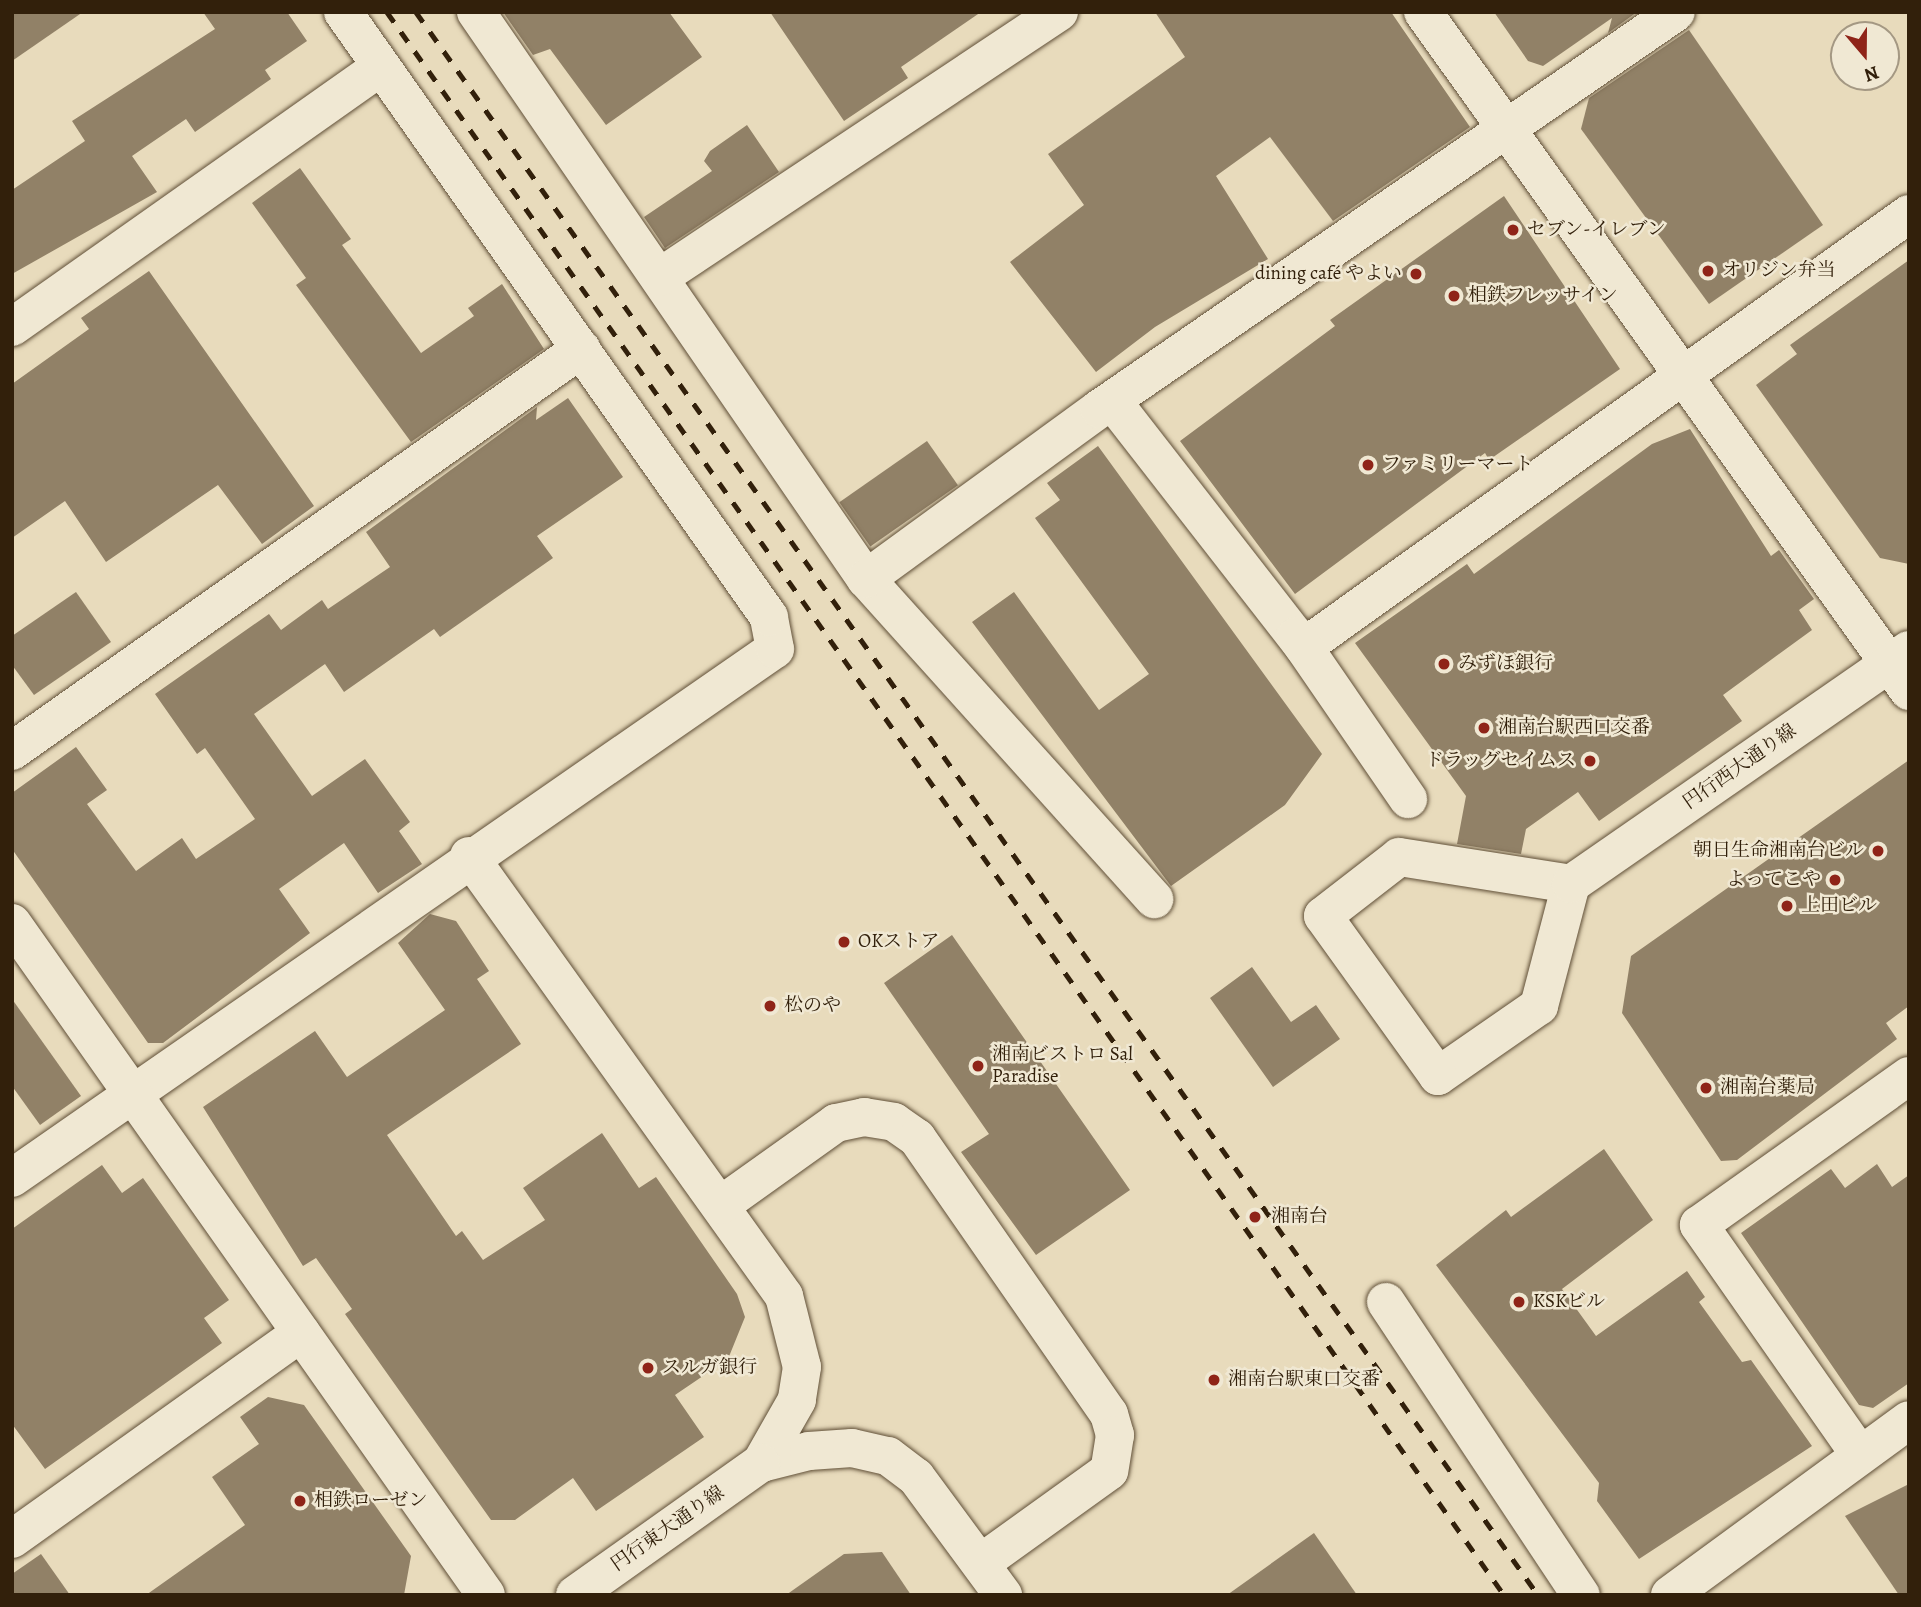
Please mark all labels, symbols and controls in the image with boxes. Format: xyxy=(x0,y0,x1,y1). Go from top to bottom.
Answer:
north arrow xyxy=(1830,21,1900,91)
text: N xyxy=(1861,59,1882,88)
place label: セブン-イレブン xyxy=(1527,219,1667,241)
marker: セブン-イレブン xyxy=(1505,222,1521,238)
place label: オリジン弁当 xyxy=(1722,260,1836,282)
place label: dining café やよい xyxy=(1255,263,1402,285)
marker: オリジン弁当 xyxy=(1700,263,1716,279)
marker: dining café やよい xyxy=(1408,266,1424,282)
place label: 相鉄フレッサイン xyxy=(1468,285,1620,307)
marker: 相鉄フレッサイン xyxy=(1446,288,1462,304)
place label: ファミリーマート xyxy=(1382,454,1534,476)
marker: ファミリーマート xyxy=(1360,457,1376,473)
place label: みずほ銀行 xyxy=(1458,653,1553,675)
marker: みずほ銀行 xyxy=(1436,656,1452,672)
place label: 湘南台駅西口交番 xyxy=(1498,717,1650,739)
marker: 湘南台駅西口交番 xyxy=(1476,720,1492,736)
street label: 円行西大通り線 xyxy=(1679,720,1801,814)
place label: ドラッグセイムス xyxy=(1424,750,1576,772)
marker: ドラッグセイムス xyxy=(1582,753,1598,769)
place label: 朝日生命湘南台ビル xyxy=(1693,840,1864,862)
marker: 朝日生命湘南台ビル xyxy=(1870,843,1886,859)
place label: よってこや xyxy=(1726,869,1821,891)
marker: よってこや xyxy=(1827,872,1843,888)
place label: 上田ビル xyxy=(1801,895,1877,917)
marker: 上田ビル xyxy=(1779,898,1795,914)
place label: OKストア xyxy=(858,931,940,953)
marker: OKストア xyxy=(836,934,852,950)
place label: 松のや xyxy=(784,995,841,1017)
marker: 松のや xyxy=(762,998,778,1014)
place label: 湘南ビストロ Sal Paradise xyxy=(992,1044,1133,1088)
marker: 湘南ビストロ Sal Paradise xyxy=(970,1058,986,1074)
place label: 湘南台薬局 xyxy=(1720,1077,1815,1099)
marker: 湘南台薬局 xyxy=(1698,1080,1714,1096)
place label: 湘南台 xyxy=(1271,1206,1328,1228)
marker: 湘南台 xyxy=(1245,1207,1265,1227)
place label: KSKビル xyxy=(1533,1291,1605,1313)
marker: KSKビル xyxy=(1511,1294,1527,1310)
place label: スルガ銀行 xyxy=(662,1357,757,1379)
marker: スルガ銀行 xyxy=(640,1360,656,1376)
place label: 湘南台駅東口交番 xyxy=(1228,1369,1380,1391)
marker: 湘南台駅東口交番 xyxy=(1206,1372,1222,1388)
street label: 円行東大通り線 xyxy=(607,1482,729,1576)
place label: 相鉄ローゼン xyxy=(314,1490,428,1512)
marker: 相鉄ローゼン xyxy=(292,1493,308,1509)

